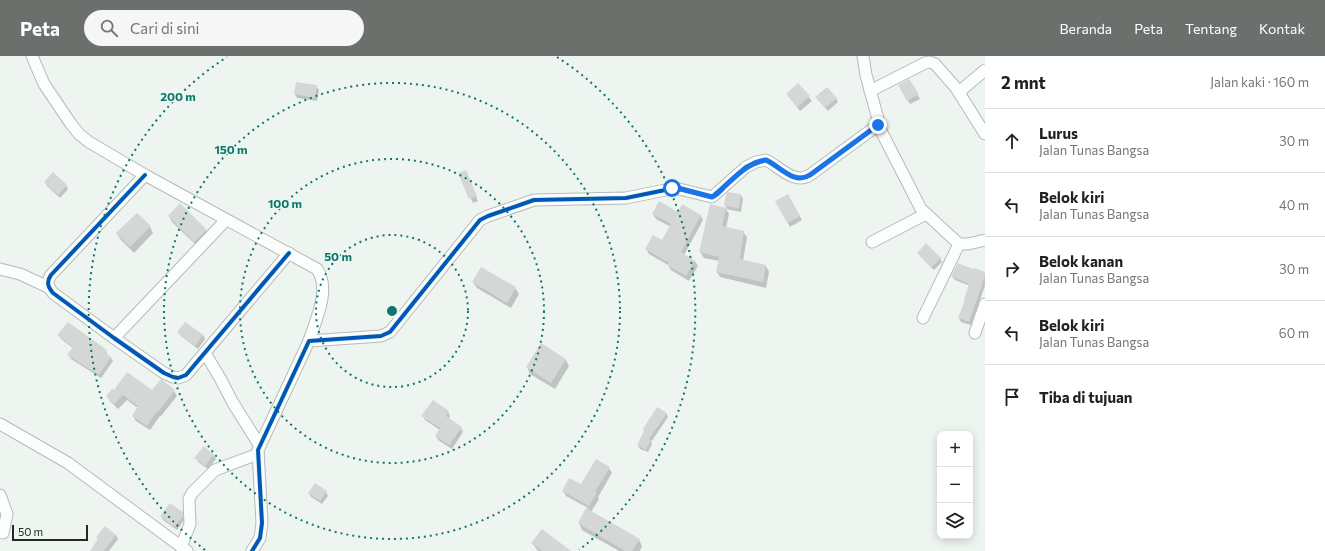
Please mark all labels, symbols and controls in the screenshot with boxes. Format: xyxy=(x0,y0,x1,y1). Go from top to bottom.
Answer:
search box xyxy=(84,10,364,46)
text: Peta xyxy=(20,17,60,40)
icon: search xyxy=(98,17,120,39)
text: Cari di sini xyxy=(130,19,199,37)
text: Beranda xyxy=(1060,20,1112,37)
text: Peta xyxy=(1134,20,1163,37)
text: Tentang xyxy=(1185,20,1237,37)
text: Kontak xyxy=(1259,20,1305,37)
text: 2 mnt xyxy=(1001,72,1046,93)
text: Jalan kaki · 160 m xyxy=(1210,74,1309,90)
text: 200 m xyxy=(160,89,196,103)
route end xyxy=(869,116,887,134)
text: Lurus xyxy=(1039,124,1078,142)
icon: ahead xyxy=(1001,130,1023,152)
text: 30 m xyxy=(1279,133,1309,149)
text: 150 m xyxy=(214,142,248,156)
text: Jalan Tunas Bangsa xyxy=(1039,142,1149,158)
route start xyxy=(663,179,681,197)
text: Belok kiri xyxy=(1039,188,1105,206)
icon: left xyxy=(1001,194,1023,216)
text: 100 m xyxy=(268,196,302,210)
text: 40 m xyxy=(1279,197,1309,213)
text: Jalan Tunas Bangsa xyxy=(1039,206,1149,222)
text: 50 m xyxy=(324,249,352,263)
text: Belok kanan xyxy=(1039,252,1123,270)
icon: right xyxy=(1001,258,1023,280)
text: 30 m xyxy=(1279,261,1309,277)
text: Jalan Tunas Bangsa xyxy=(1039,270,1149,286)
centre of rings xyxy=(385,304,399,318)
text: Belok kiri xyxy=(1039,316,1105,334)
icon: left xyxy=(1001,322,1023,344)
text: 60 m xyxy=(1279,325,1309,341)
text: Jalan Tunas Bangsa xyxy=(1039,334,1149,350)
icon: arrive xyxy=(1001,386,1023,408)
text: Tiba di tujuan xyxy=(1039,388,1133,406)
map controls xyxy=(937,431,973,539)
button: + xyxy=(937,431,973,467)
button: − xyxy=(937,467,973,503)
button: layers xyxy=(937,503,973,539)
scale bar xyxy=(12,523,88,542)
text: 50 m xyxy=(18,525,43,538)

